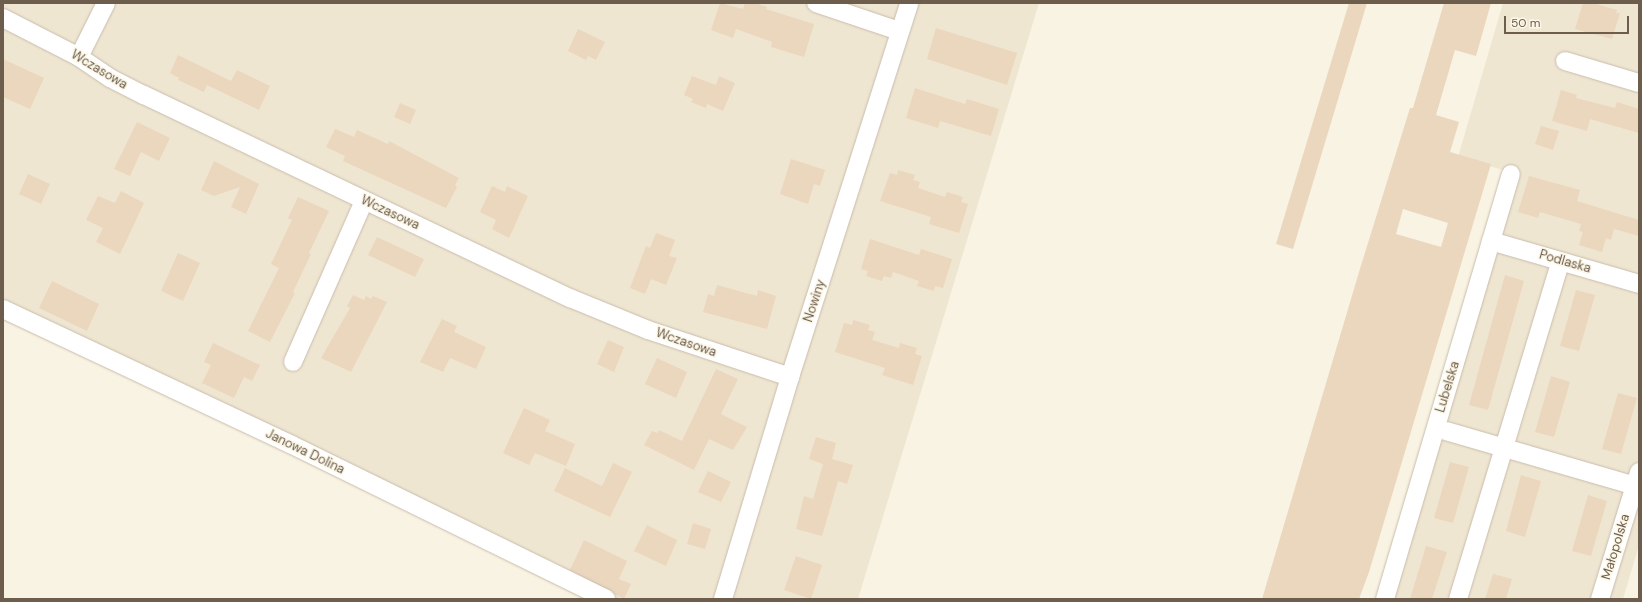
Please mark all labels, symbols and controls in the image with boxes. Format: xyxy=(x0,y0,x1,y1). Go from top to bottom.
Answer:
scale bar xyxy=(1506,8,1631,34)
text: 50 m xyxy=(1511,15,1540,31)
street label: Wczasowa xyxy=(68,47,130,93)
street label: Wczasowa xyxy=(358,193,422,233)
street label: Podlaska xyxy=(1537,247,1593,277)
street label: Nowiny xyxy=(801,278,829,324)
street label: Wczasowa xyxy=(654,325,718,361)
street label: Lubelska xyxy=(1433,359,1463,415)
street label: Janowa Dolina xyxy=(263,426,347,478)
street label: Małopolska xyxy=(1599,512,1633,582)

